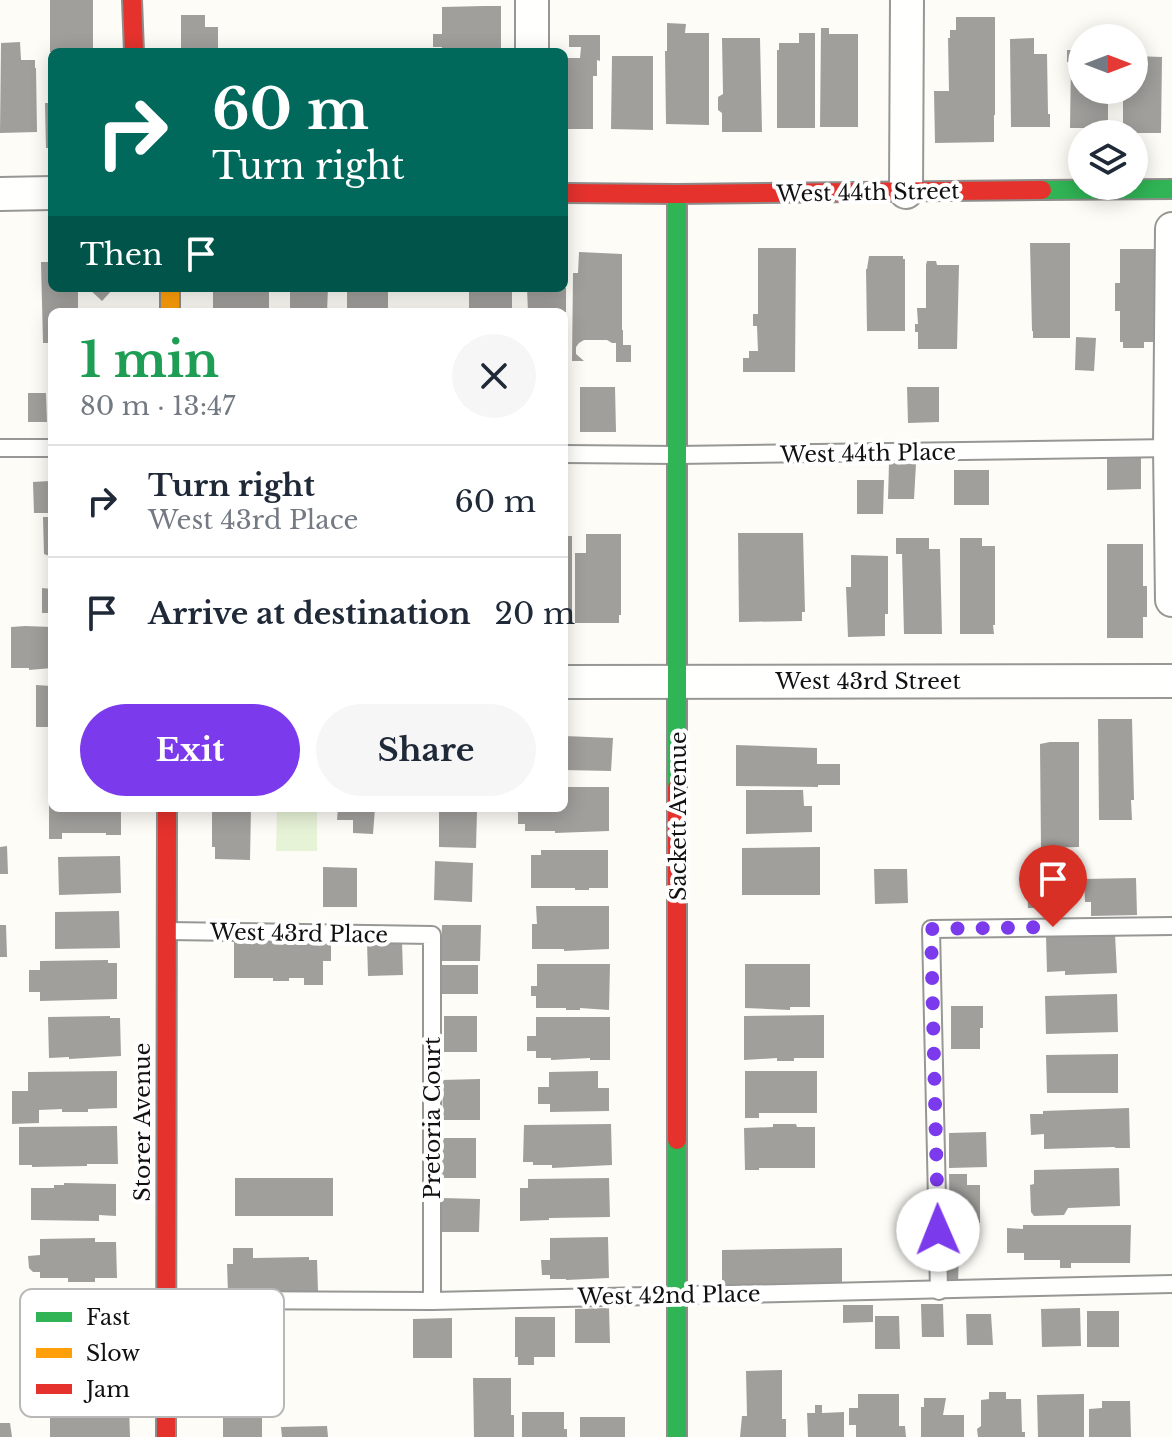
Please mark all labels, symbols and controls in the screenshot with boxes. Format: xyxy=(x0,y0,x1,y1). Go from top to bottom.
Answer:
north arrow xyxy=(1068,24,1148,104)
map controls xyxy=(1068,24,1148,200)
text: 60 m xyxy=(212,75,369,144)
icon: right xyxy=(80,80,184,184)
button: layers xyxy=(1068,120,1148,200)
text: Turn right xyxy=(212,144,405,189)
street label: West 44th Street xyxy=(775,177,960,208)
icon: arrive xyxy=(179,232,223,276)
text: Then xyxy=(80,236,163,273)
text: 1 min xyxy=(80,330,219,390)
button: close xyxy=(452,334,536,418)
text: 80 m · 13:47 xyxy=(80,390,235,422)
street label: West 44th Place xyxy=(779,438,956,469)
text: Turn right xyxy=(148,467,315,504)
icon: right xyxy=(80,479,124,523)
text: 60 m xyxy=(454,483,536,520)
text: West 43rd Place xyxy=(148,504,359,536)
icon: arrive xyxy=(80,591,124,635)
text: Arrive at destination xyxy=(148,595,471,632)
text: 20 m xyxy=(495,595,575,632)
street label: West 43rd Street xyxy=(774,668,961,695)
button: Exit xyxy=(80,704,300,796)
button: Share xyxy=(316,704,536,796)
street label: Sackett Avenue xyxy=(665,731,692,901)
pin xyxy=(1019,845,1087,927)
icon: arrive xyxy=(1031,857,1075,901)
street label: West 43rd Place xyxy=(209,918,388,949)
street label: Pretoria Court xyxy=(419,1036,446,1199)
street label: Storer Avenue xyxy=(129,1043,156,1201)
position arrow xyxy=(896,1188,980,1272)
street label: West 42nd Place xyxy=(576,1280,761,1311)
legend xyxy=(20,1289,284,1417)
text: Fast xyxy=(86,1304,131,1331)
text: Slow xyxy=(86,1340,140,1367)
text: Jam xyxy=(83,1376,130,1403)

